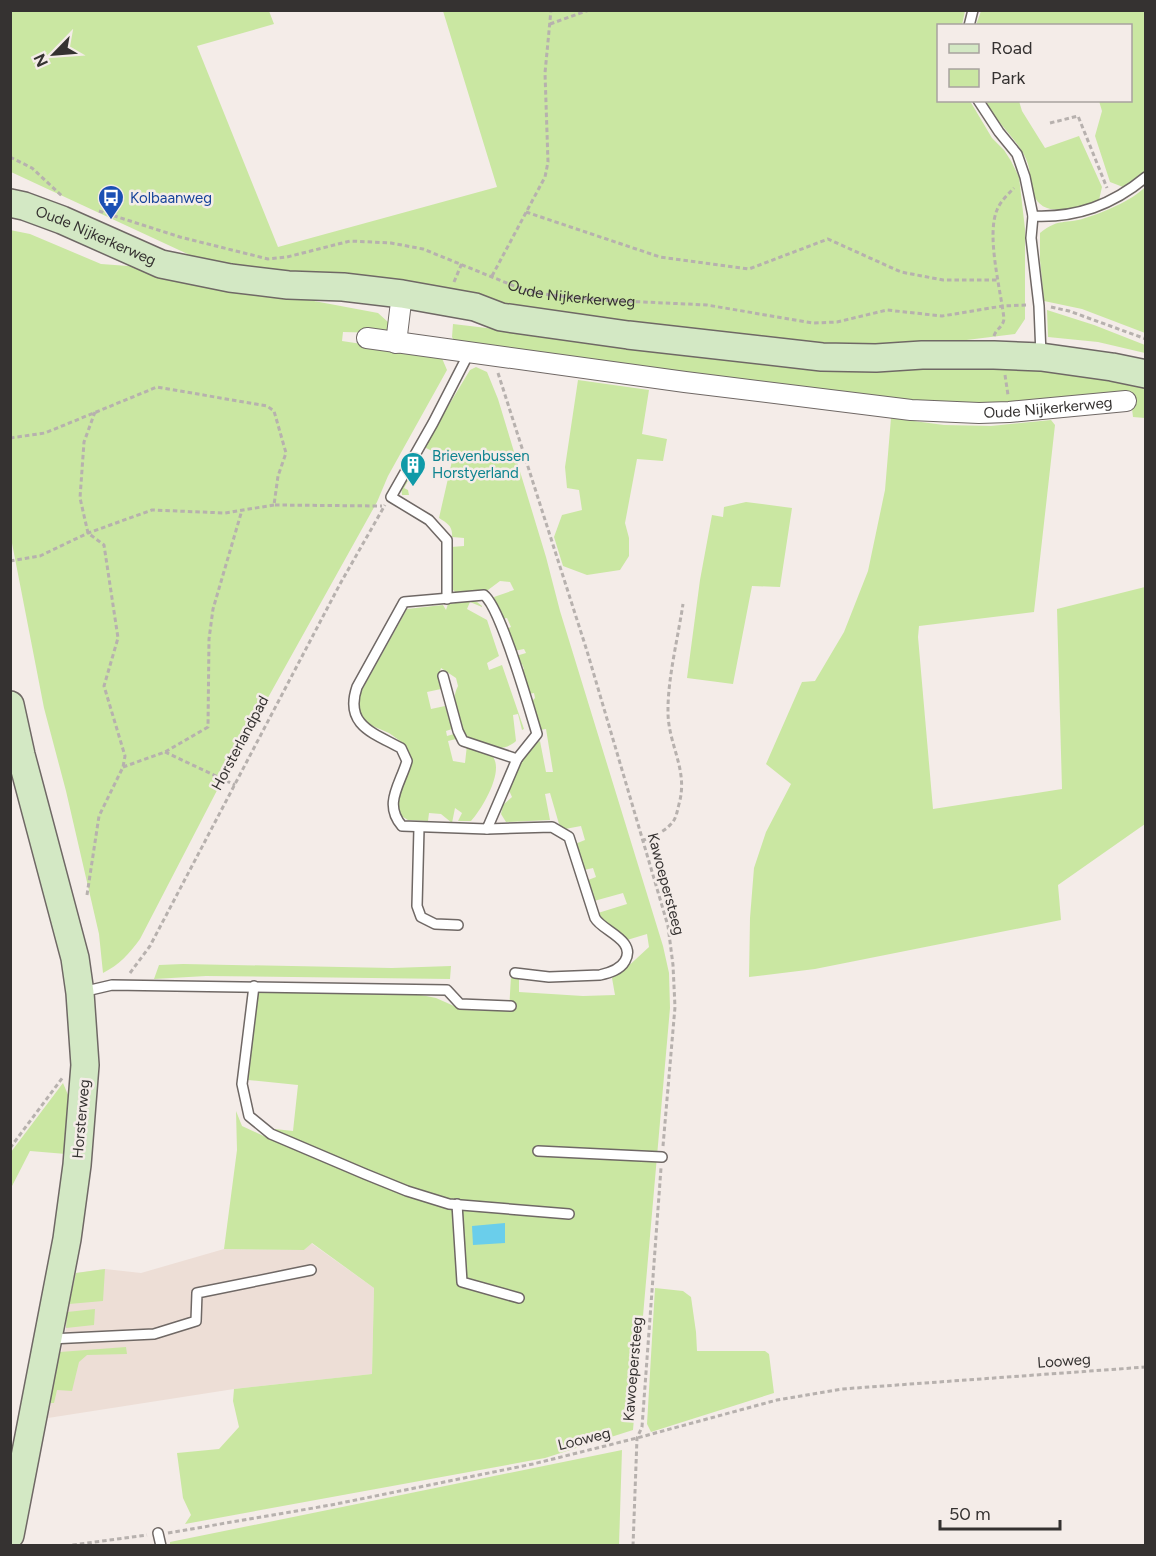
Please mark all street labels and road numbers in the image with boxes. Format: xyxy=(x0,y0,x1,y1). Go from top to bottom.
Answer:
street label: Oude Nijkerkerweg xyxy=(33,202,159,270)
street label: Oude Nijkerkerweg xyxy=(505,275,636,311)
street label: Oude Nijkerkerweg xyxy=(983,393,1113,422)
street label: Horsterlandpad xyxy=(208,693,272,793)
street label: Kawoepersteeg xyxy=(644,831,688,937)
street label: Horsterweg xyxy=(69,1079,93,1159)
street label: Kawoepersteeg xyxy=(619,1316,647,1422)
street label: Looweg xyxy=(1037,1350,1091,1372)
street label: Looweg xyxy=(556,1424,612,1454)

